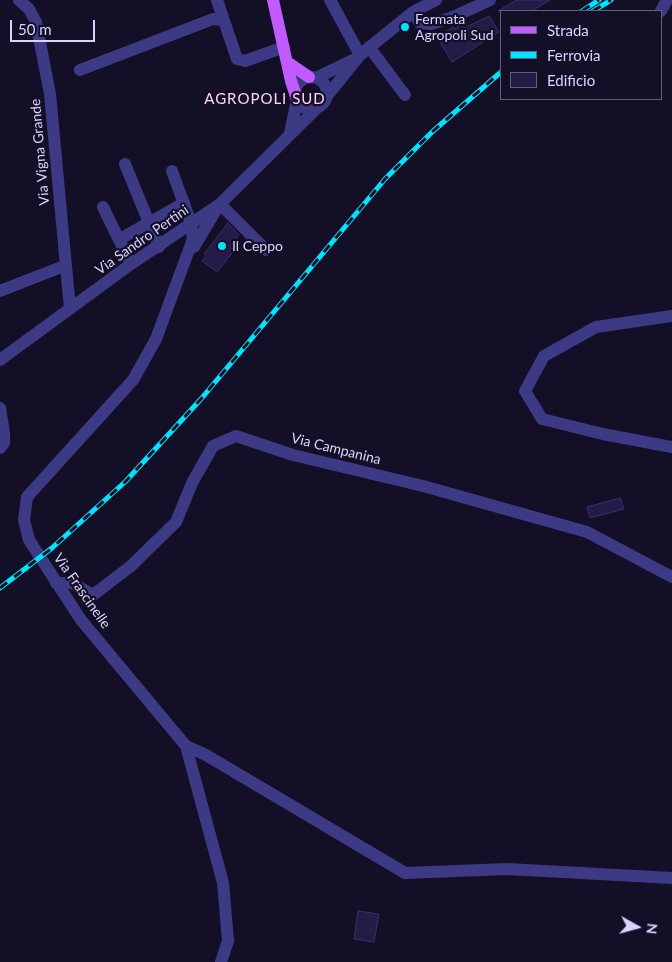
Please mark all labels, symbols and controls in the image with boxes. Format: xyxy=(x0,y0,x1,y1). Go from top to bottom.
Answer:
scale bar xyxy=(12,10,98,42)
legend xyxy=(500,10,662,100)
place label: Fermata Agropoli Sud xyxy=(415,11,494,44)
text: 50 m xyxy=(18,20,52,38)
marker: Fermata Agropoli Sud xyxy=(399,21,411,33)
text: Strada xyxy=(547,21,589,39)
text: Ferrovia xyxy=(547,46,600,64)
text: Edificio xyxy=(547,71,595,89)
district label: AGROPOLI SUD xyxy=(203,90,327,108)
street label: Via Vigna Grande xyxy=(27,98,53,206)
street label: Via Sandro Pertini xyxy=(92,202,192,278)
place label: Il Ceppo xyxy=(232,238,283,254)
marker: Il Ceppo xyxy=(216,240,228,252)
street label: Via Campanina xyxy=(289,430,383,468)
street label: Via Frascinelle xyxy=(50,550,114,632)
north arrow xyxy=(612,902,662,952)
text: N xyxy=(643,922,661,935)

